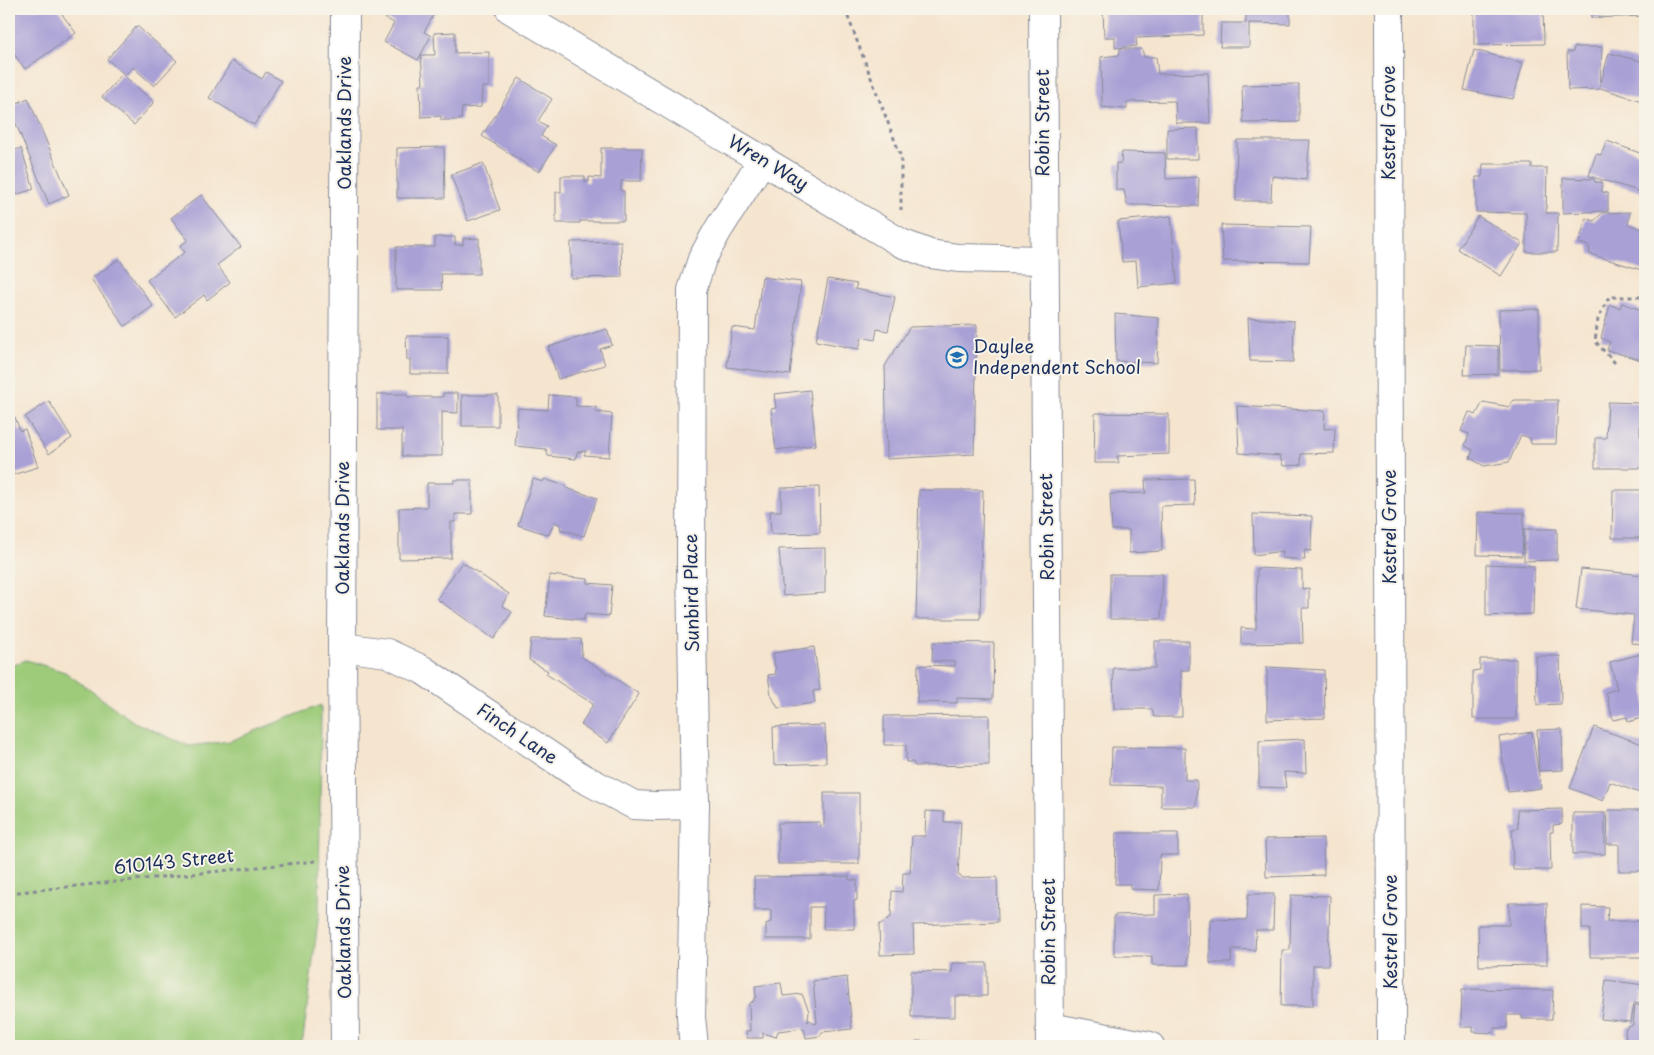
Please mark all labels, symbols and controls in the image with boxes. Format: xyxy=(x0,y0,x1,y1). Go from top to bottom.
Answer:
street label: Oaklands Drive xyxy=(330,56,357,190)
street label: Kestrel Grove xyxy=(1374,65,1401,181)
street label: Robin Street xyxy=(1028,69,1055,177)
street label: Wren Way xyxy=(723,127,814,196)
place label: Daylee Independent School xyxy=(973,332,1141,380)
school or university icon: Daylee Independent School xyxy=(945,345,969,369)
street label: Oaklands Drive xyxy=(328,461,355,595)
street label: Kestrel Grove xyxy=(1375,469,1402,585)
street label: Robin Street xyxy=(1031,473,1060,581)
street label: Sunbird Place xyxy=(676,533,705,653)
street label: Finch Lane xyxy=(472,696,564,770)
street label: 610143 Street xyxy=(112,841,235,880)
street label: Oaklands Drive xyxy=(328,865,357,999)
street label: Kestrel Grove xyxy=(1376,874,1403,990)
street label: Robin Street xyxy=(1034,878,1061,986)

